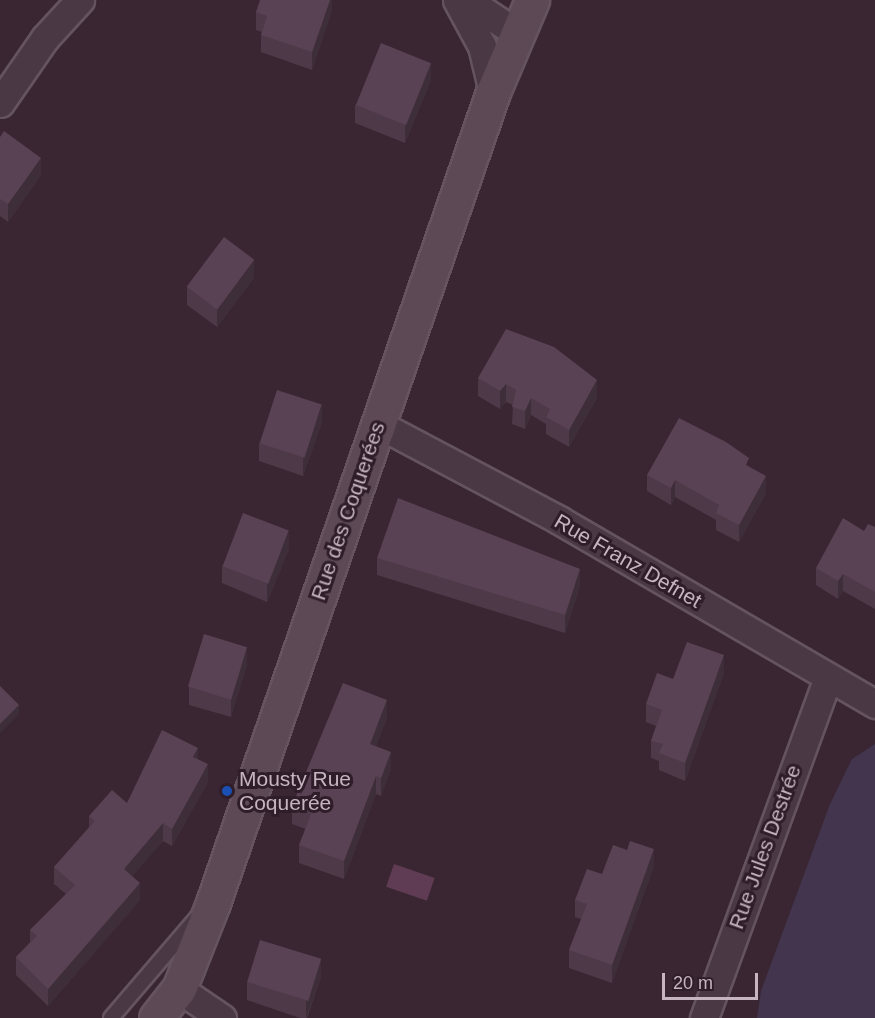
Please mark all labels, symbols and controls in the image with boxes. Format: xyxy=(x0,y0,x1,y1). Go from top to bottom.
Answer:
street label: Rue des Coquerées xyxy=(306,419,390,603)
street label: Rue Franz Defnet xyxy=(550,509,706,613)
street label: Rue Jules Destrée xyxy=(724,762,806,932)
place label: Mousty Rue Coquerée xyxy=(239,766,351,816)
marker: Mousty Rue Coquerée xyxy=(220,784,234,798)
scale bar xyxy=(665,961,761,999)
text: 20 m xyxy=(673,973,713,993)

